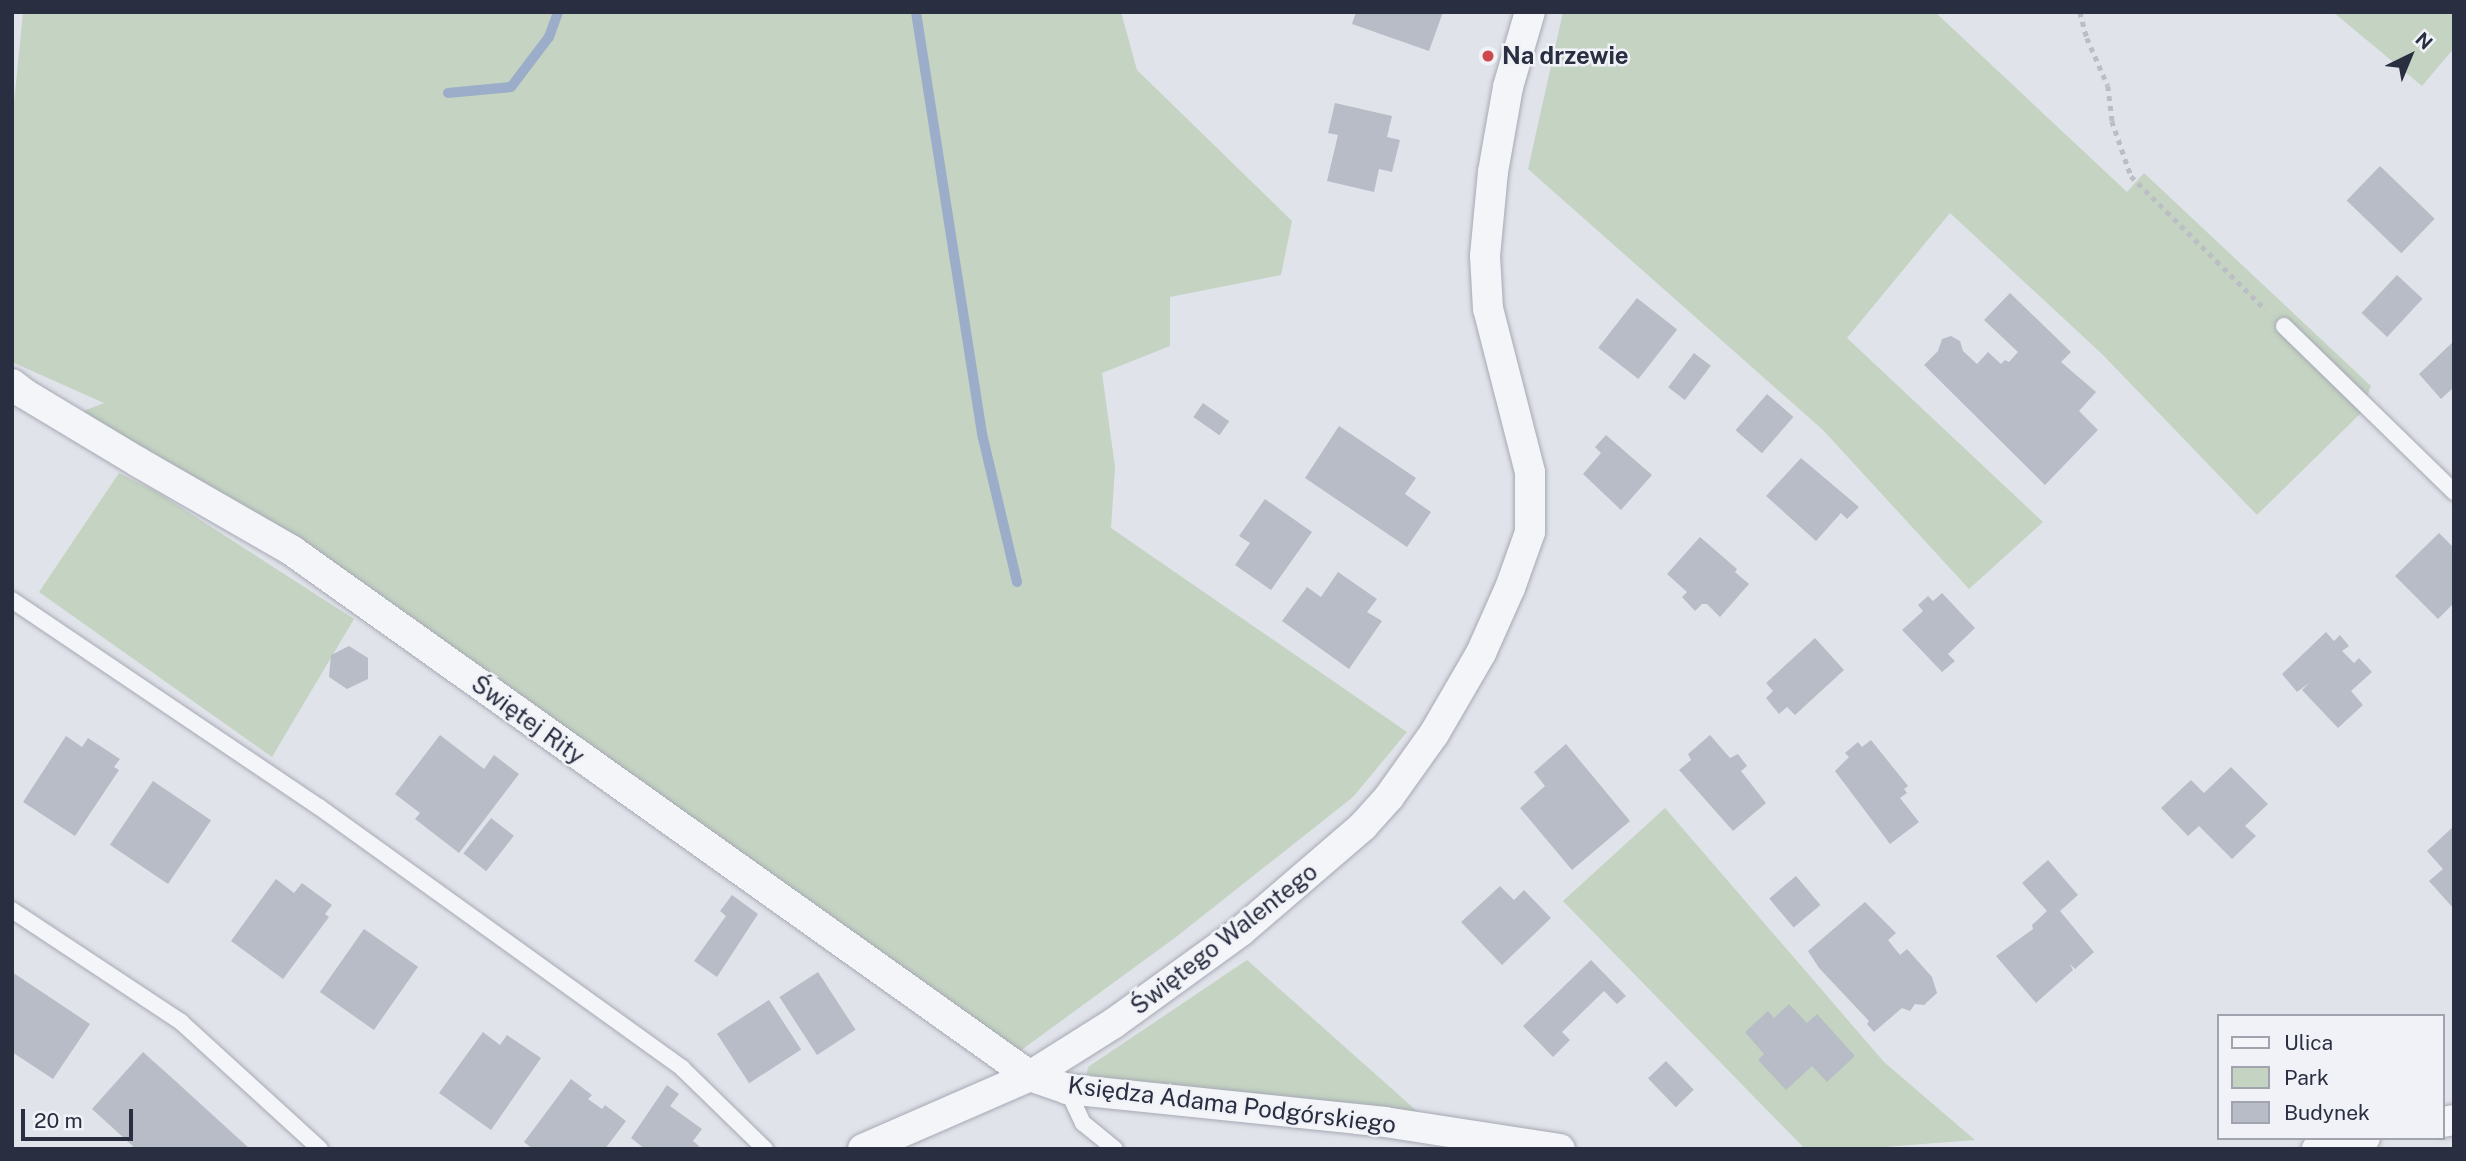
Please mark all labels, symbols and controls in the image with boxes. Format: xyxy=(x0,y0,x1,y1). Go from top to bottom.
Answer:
north arrow xyxy=(2375,21,2445,91)
text: N xyxy=(2411,28,2437,54)
place label: Na drzewie xyxy=(1502,42,1629,70)
marker: Na drzewie xyxy=(1480,48,1496,64)
street label: Świętej Rity xyxy=(466,669,590,771)
street label: Świętego Walentego xyxy=(1125,857,1323,1021)
legend xyxy=(2218,1014,2445,1140)
text: Ulica xyxy=(2284,1030,2333,1055)
text: Park xyxy=(2284,1065,2329,1090)
street label: Księdza Adama Podgórskiego xyxy=(1066,1071,1398,1139)
scale bar xyxy=(24,1094,136,1138)
text: Budynek xyxy=(2284,1100,2370,1125)
text: 20 m xyxy=(34,1108,83,1133)

